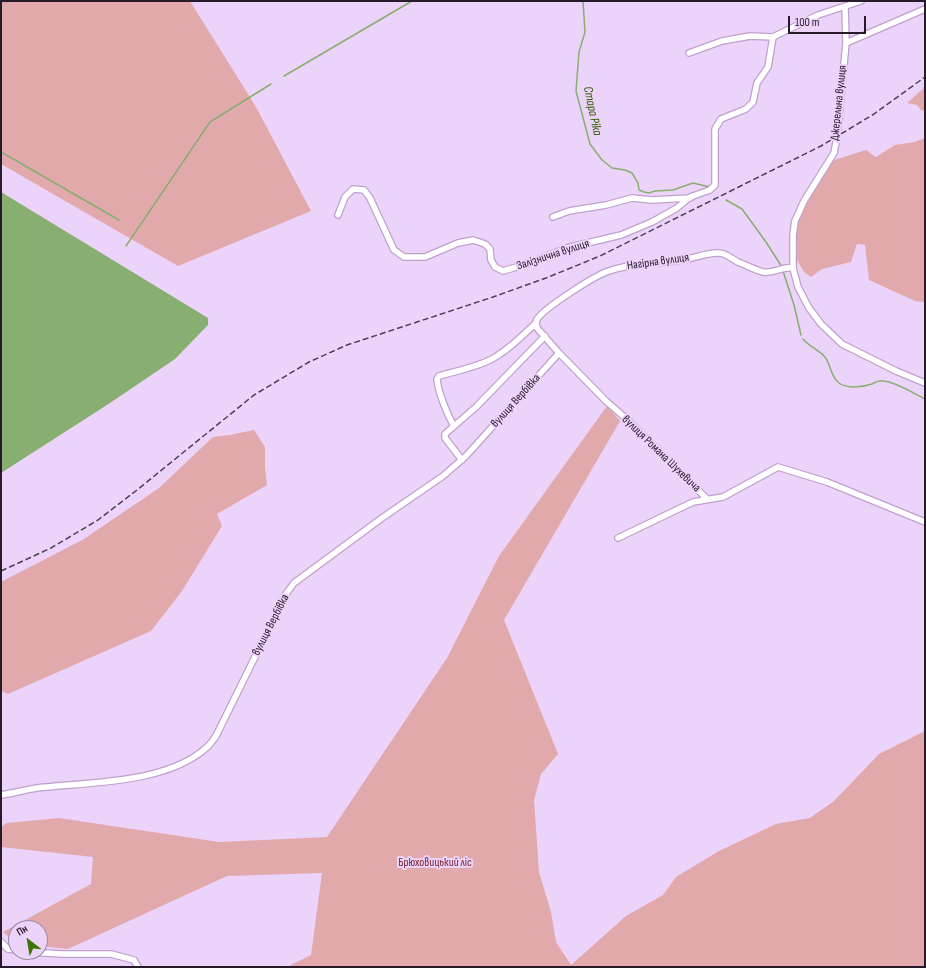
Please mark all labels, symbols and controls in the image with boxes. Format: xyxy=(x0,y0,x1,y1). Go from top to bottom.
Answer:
scale bar xyxy=(790,8,868,34)
text: 100 m xyxy=(795,15,820,30)
street label: Джерельна вулиця xyxy=(828,65,850,141)
water label: Стара Ріка xyxy=(579,85,605,137)
street label: Залізнична вулиця xyxy=(515,236,591,274)
street label: Нагірна вулиця xyxy=(626,251,690,273)
street label: вулиця Вербівка xyxy=(488,371,544,431)
street label: вулиця Романа Шухевича xyxy=(619,413,703,495)
street label: вулиця Вербівка xyxy=(249,592,293,658)
park label: Брюховицький ліс xyxy=(398,856,472,870)
north arrow xyxy=(8,920,48,960)
text: Пн xyxy=(14,922,30,938)

